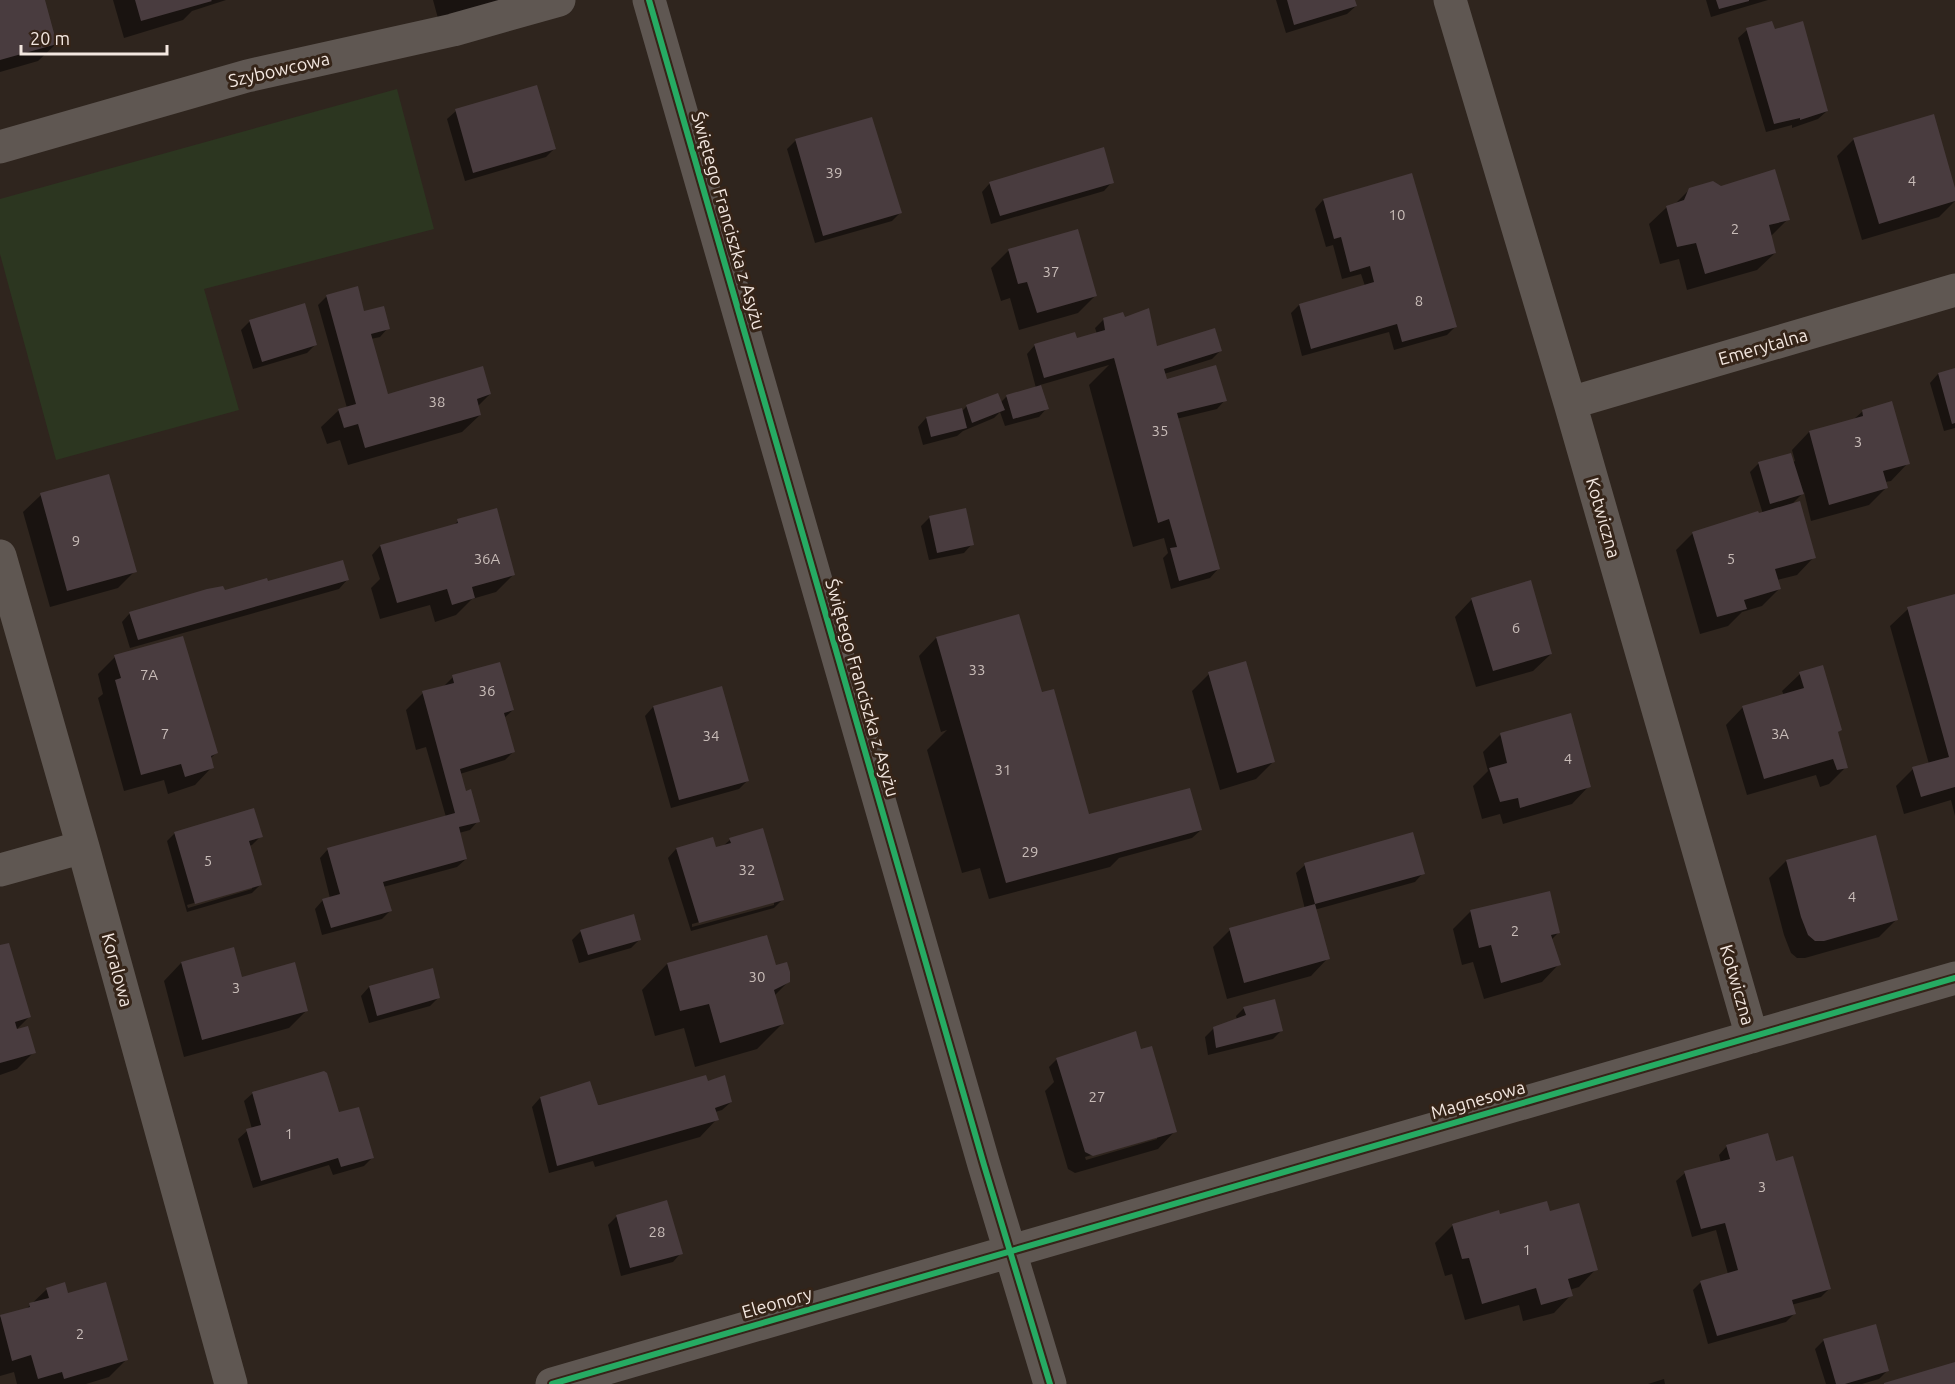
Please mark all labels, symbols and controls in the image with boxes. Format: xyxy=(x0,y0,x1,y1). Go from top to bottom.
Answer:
scale bar xyxy=(21,18,166,56)
text: 20 m xyxy=(30,28,70,48)
street label: Szybowcowa xyxy=(226,48,331,90)
street label: Świętego Franciszka z Asyżu xyxy=(688,109,771,332)
house number: 39 xyxy=(826,164,842,181)
house number: 4 xyxy=(1908,172,1916,189)
house number: 10 xyxy=(1389,206,1405,223)
house number: 2 xyxy=(1731,220,1739,237)
house number: 37 xyxy=(1043,263,1059,280)
house number: 8 xyxy=(1415,292,1423,309)
street label: Emerytalna xyxy=(1716,324,1810,368)
house number: 38 xyxy=(429,393,445,410)
house number: 35 xyxy=(1152,422,1168,439)
house number: 3 xyxy=(1854,433,1862,450)
street label: Kotwiczna xyxy=(1583,475,1625,560)
house number: 9 xyxy=(72,532,80,549)
house number: 36A xyxy=(474,550,501,567)
house number: 5 xyxy=(1727,550,1735,567)
street label: Świętego Franciszka z Asyżu xyxy=(822,576,905,799)
house number: 6 xyxy=(1512,619,1520,636)
house number: 33 xyxy=(969,661,985,678)
house number: 7A xyxy=(140,666,158,683)
house number: 36 xyxy=(479,682,495,699)
house number: 7 xyxy=(161,725,169,742)
house number: 3A xyxy=(1771,725,1789,742)
house number: 34 xyxy=(703,727,719,744)
house number: 4 xyxy=(1564,750,1572,767)
house number: 31 xyxy=(995,761,1011,778)
house number: 29 xyxy=(1022,843,1038,860)
house number: 5 xyxy=(204,852,212,869)
house number: 32 xyxy=(739,861,755,878)
house number: 4 xyxy=(1848,888,1856,905)
house number: 2 xyxy=(1511,922,1519,939)
street label: Koralowa xyxy=(99,931,137,1009)
street label: Kotwiczna xyxy=(1717,942,1759,1027)
house number: 30 xyxy=(749,968,765,985)
house number: 3 xyxy=(232,979,240,996)
street label: Magnesowa xyxy=(1428,1076,1527,1122)
house number: 27 xyxy=(1089,1088,1105,1105)
house number: 1 xyxy=(285,1125,293,1142)
house number: 3 xyxy=(1758,1178,1766,1195)
house number: 28 xyxy=(649,1223,665,1240)
house number: 1 xyxy=(1523,1241,1531,1258)
street label: Eleonory xyxy=(739,1282,814,1322)
house number: 2 xyxy=(76,1325,84,1342)

